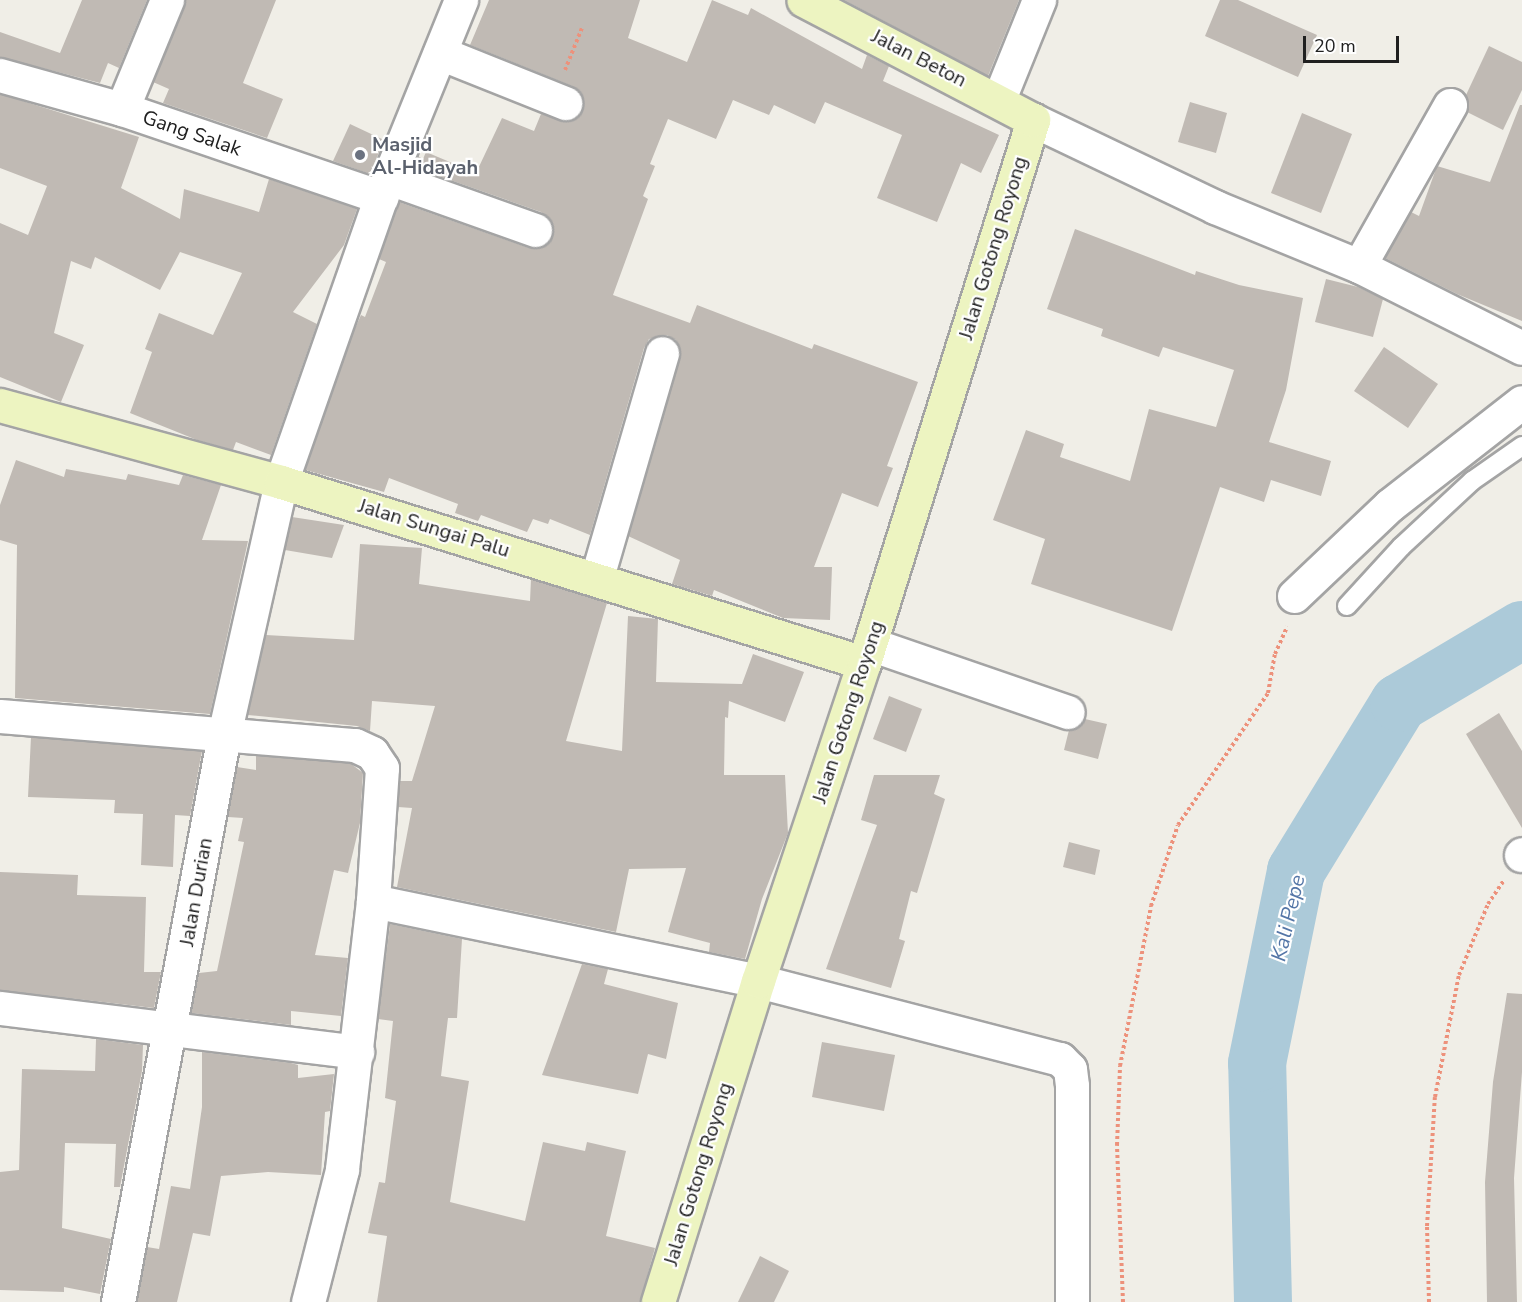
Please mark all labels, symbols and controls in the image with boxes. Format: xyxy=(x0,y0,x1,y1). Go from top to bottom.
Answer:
street label: Jalan Beton xyxy=(867,24,971,92)
scale bar xyxy=(1306,24,1402,62)
text: 20 m xyxy=(1314,34,1356,58)
street label: Gang Salak xyxy=(140,105,244,161)
place label: Masjid Al-Hidayah xyxy=(372,132,478,179)
marker: Masjid Al-Hidayah xyxy=(353,148,367,162)
street label: Jalan Gotong Royong xyxy=(954,153,1032,343)
street label: Jalan Sungai Palu xyxy=(355,494,513,562)
street label: Jalan Gotong Royong xyxy=(807,618,889,806)
street label: Jalan Durian xyxy=(175,836,217,948)
water label: Kali Pepe xyxy=(1266,872,1310,964)
street label: Jalan Gotong Royong xyxy=(659,1079,737,1269)

